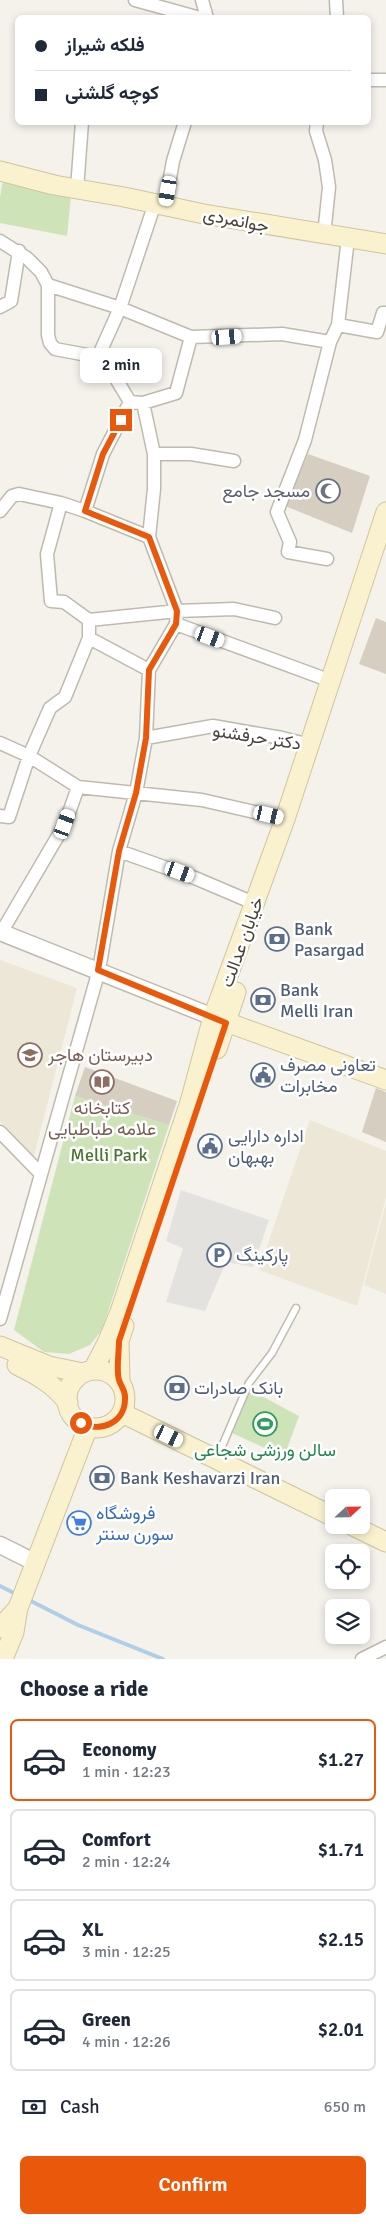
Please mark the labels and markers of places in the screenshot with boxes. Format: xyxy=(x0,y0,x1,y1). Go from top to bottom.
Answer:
mosque icon: مسجد جامع xyxy=(315,478,341,504)
place label: مسجد جامع xyxy=(222,480,310,503)
place label: Bank Pasargad xyxy=(294,918,365,961)
bank icon: Bank Pasargad xyxy=(264,926,290,952)
place label: Bank Melli Iran xyxy=(280,979,353,1022)
bank icon: Bank Melli Iran xyxy=(250,987,276,1013)
school or university icon: دبیرستان هاجر xyxy=(17,1042,43,1068)
place label: دبیرستان هاجر xyxy=(47,1044,153,1066)
place label: تعاونی مصرف مخابرات xyxy=(280,1054,376,1097)
public building icon: تعاونی مصرف مخابرات xyxy=(250,1062,276,1088)
library icon: کتابخانه علامه طباطبایی xyxy=(89,1069,115,1095)
place label: کتابخانه علامه طباطبایی xyxy=(48,1097,156,1140)
place label: اداره دارایی بهبهان xyxy=(228,1125,304,1168)
public building icon: اداره دارایی بهبهان xyxy=(197,1133,223,1159)
parking icon: پارکینگ xyxy=(206,1242,232,1268)
place label: پارکینگ xyxy=(236,1244,288,1267)
bank icon: بانک صادرات xyxy=(164,1375,190,1401)
place label: بانک صادرات xyxy=(194,1377,283,1399)
sports icon: سالن ورزشی شجاعی xyxy=(252,1411,278,1437)
place label: سالن ورزشی شجاعی xyxy=(194,1439,336,1461)
bank icon: Bank Keshavarzi Iran xyxy=(89,1465,115,1491)
place label: Bank Keshavarzi Iran xyxy=(120,1467,280,1489)
place label: فروشگاه سورن سنتر xyxy=(95,1502,174,1545)
supermarket icon: فروشگاه سورن سنتر xyxy=(66,1510,92,1536)

